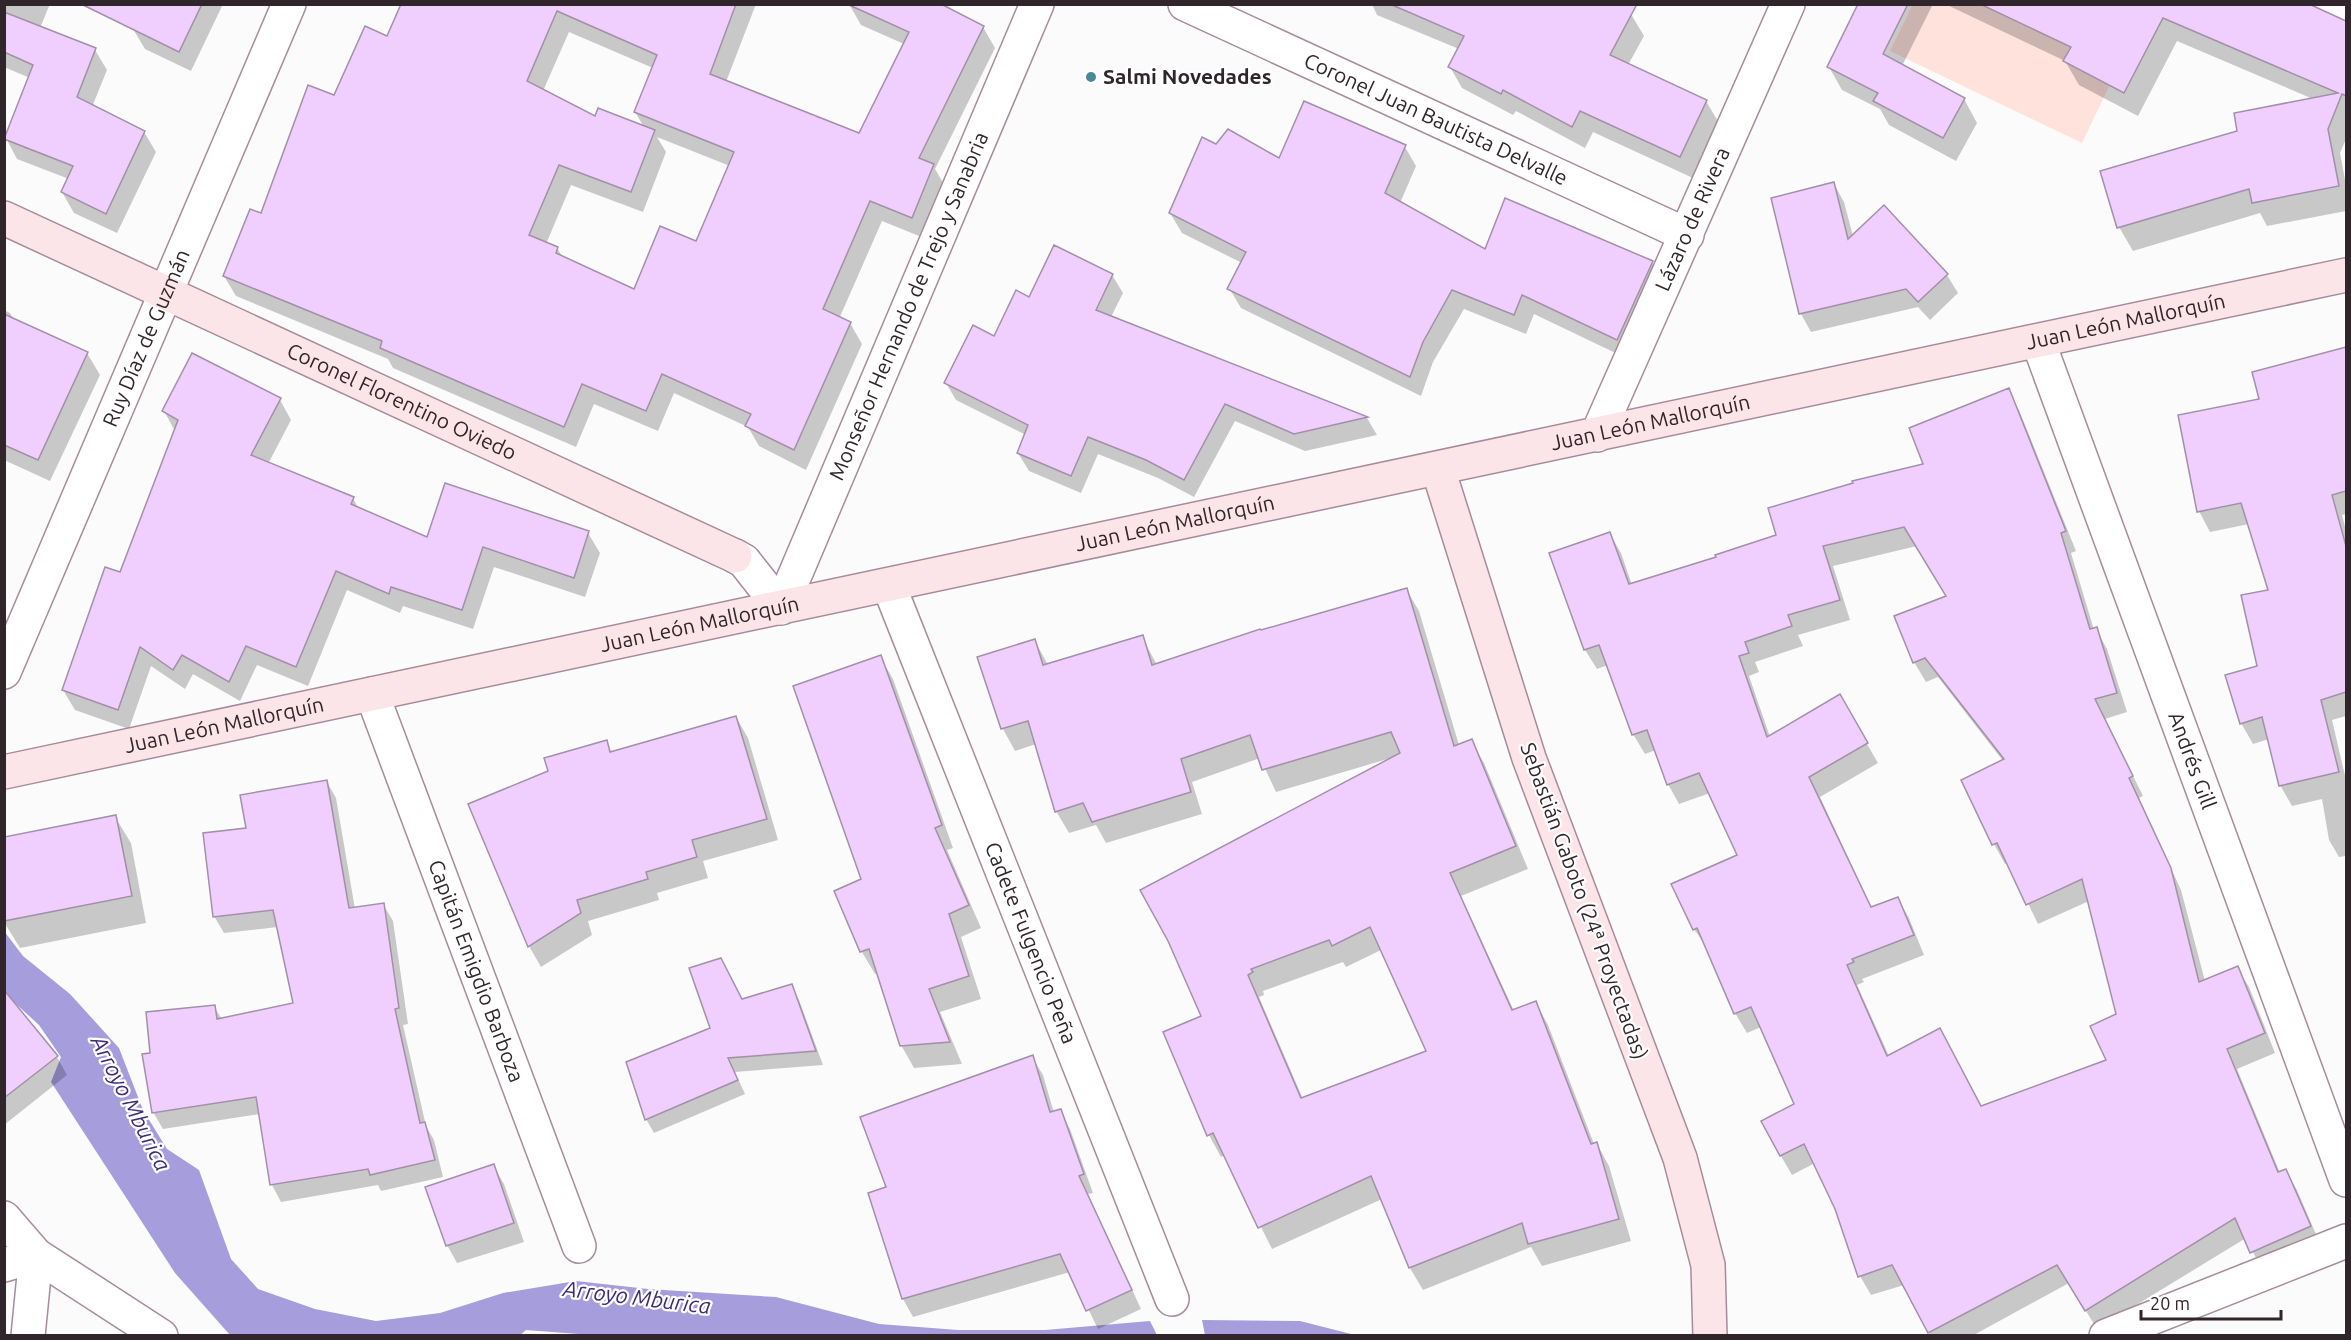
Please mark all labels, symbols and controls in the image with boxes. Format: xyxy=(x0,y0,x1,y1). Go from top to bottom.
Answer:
street label: Coronel Juan Bautista Delvalle xyxy=(1301,48,1572,189)
place label: Salmi Novedades xyxy=(1103,64,1272,88)
marker: Salmi Novedades xyxy=(1084,70,1098,84)
street label: Monseñor Hernando de Trejo y Sanabria xyxy=(824,128,992,483)
street label: Lázaro de Rivera xyxy=(1649,143,1734,294)
street label: Ruy Díaz de Guzmán xyxy=(97,245,194,430)
street label: Juan León Mallorquín xyxy=(2024,288,2227,354)
street label: Coronel Florentino Oviedo xyxy=(283,338,521,464)
street label: Juan León Mallorquín xyxy=(1548,389,1752,454)
street label: Juan León Mallorquín xyxy=(1073,490,1277,555)
street label: Juan León Mallorquín xyxy=(597,591,801,656)
street label: Juan León Mallorquín xyxy=(122,691,326,757)
street label: Andrés Gill xyxy=(2164,708,2222,812)
street label: Sebastián Gaboto (24ª Proyectadas) xyxy=(1516,739,1654,1062)
street label: Cadete Fulgencio Peña xyxy=(981,838,1082,1047)
street label: Capitán Emigdio Barboza xyxy=(424,856,529,1085)
water label: Arroyo Mburica xyxy=(86,1030,176,1175)
water label: Arroyo Mburica xyxy=(561,1275,712,1318)
scale bar xyxy=(2141,1283,2280,1321)
text: 20 m xyxy=(2150,1293,2190,1313)

